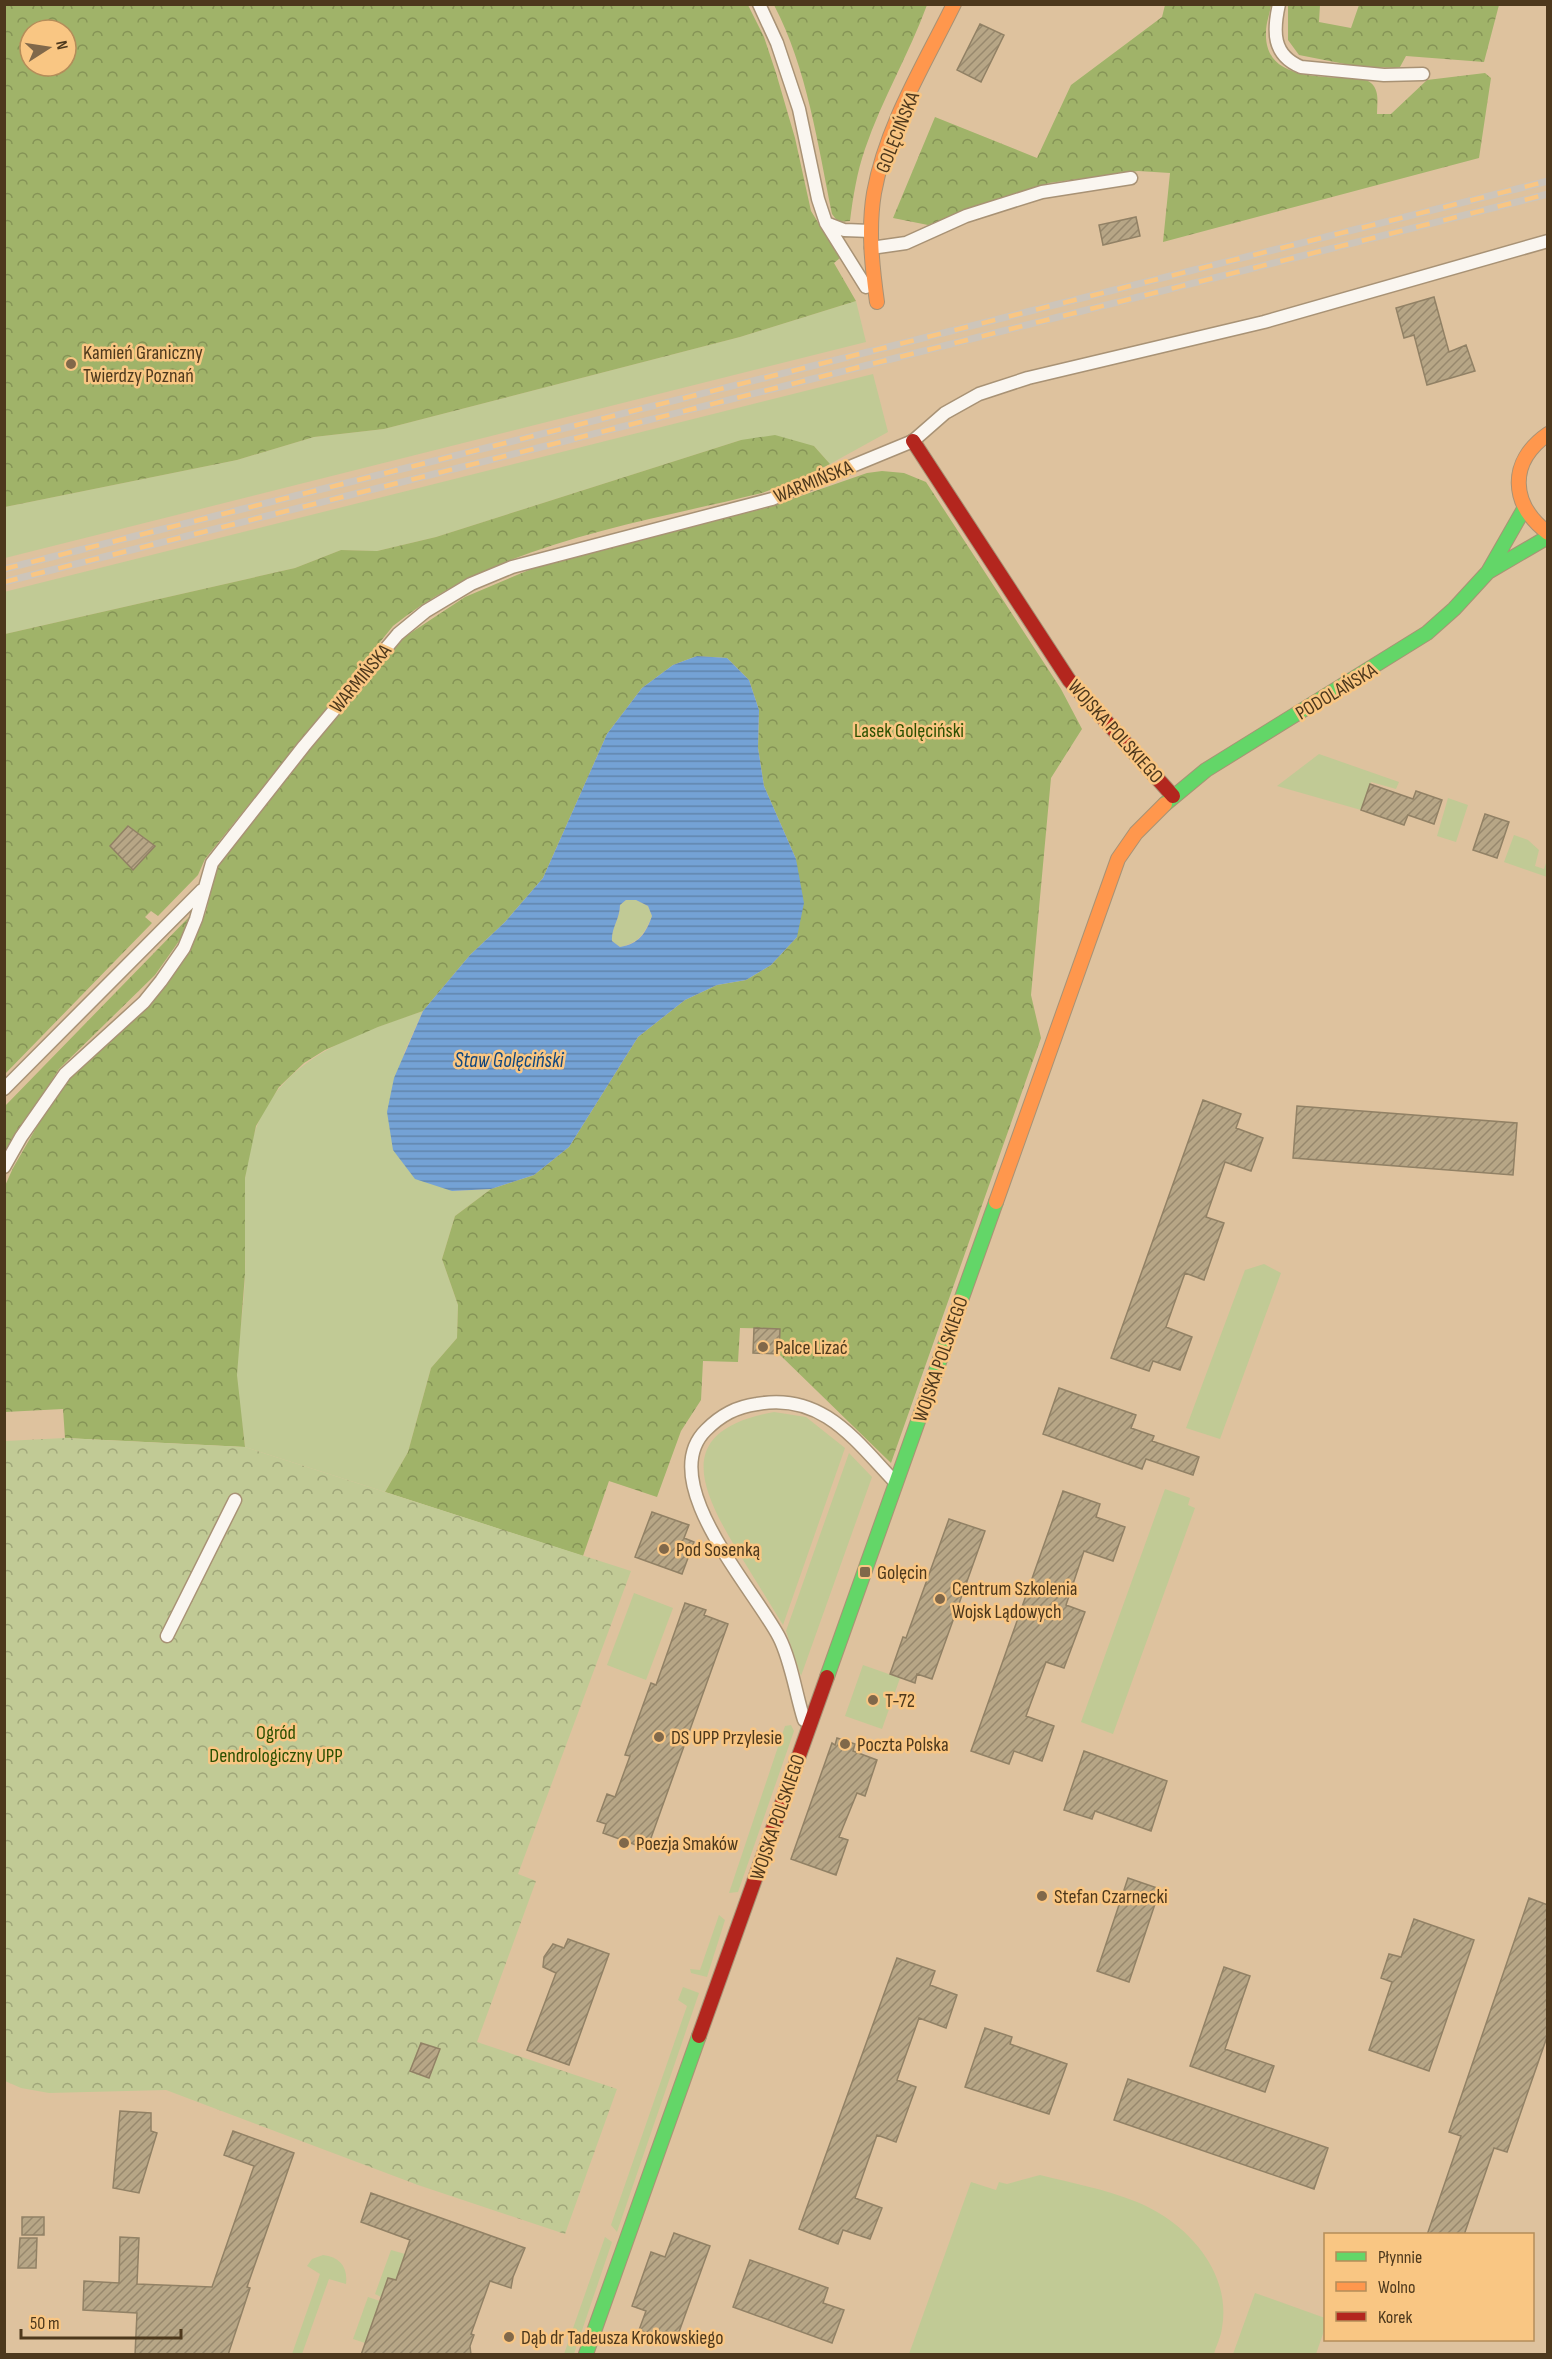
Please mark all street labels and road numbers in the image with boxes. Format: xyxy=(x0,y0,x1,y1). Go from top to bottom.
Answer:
street label: GOLĘCIŃSKA xyxy=(871,88,925,176)
street label: WARMIŃSKA xyxy=(771,455,857,509)
street label: WARMIŃSKA xyxy=(325,639,397,718)
street label: PODOLAŃSKA xyxy=(1292,658,1382,725)
street label: WOJSKA POLSKIEGO xyxy=(1062,675,1168,788)
street label: WOJSKA POLSKIEGO xyxy=(908,1293,974,1425)
street label: WOJSKA POLSKIEGO xyxy=(745,1751,811,1883)

